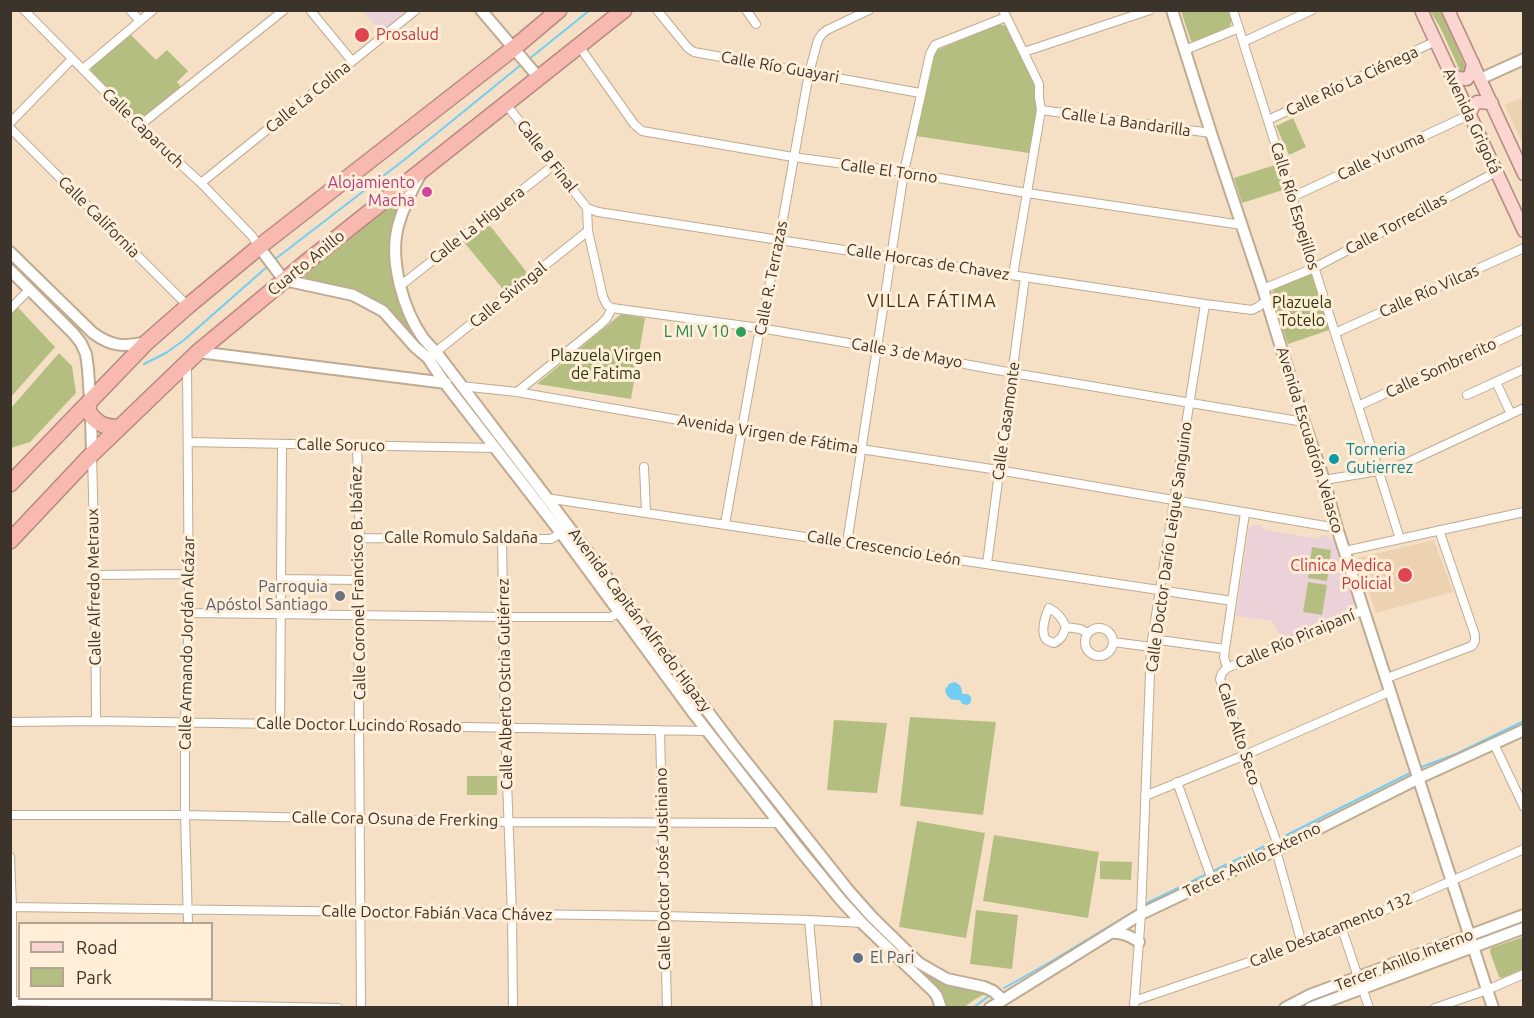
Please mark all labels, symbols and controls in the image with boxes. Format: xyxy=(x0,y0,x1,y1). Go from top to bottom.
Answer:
place label: Prosalud xyxy=(376,25,439,45)
marker: Prosalud xyxy=(353,26,371,44)
street label: Calle Río La Ciénega xyxy=(1283,42,1421,120)
street label: Calle Río Guayari xyxy=(719,47,841,87)
street label: Calle La Colina xyxy=(262,57,354,137)
street label: Avenida Grigotá xyxy=(1439,65,1505,177)
street label: Calle Caparuch xyxy=(98,84,188,172)
street label: Calle La Bandarilla xyxy=(1060,103,1192,141)
street label: Calle B Final xyxy=(513,116,581,196)
street label: Calle Yuruma xyxy=(1334,127,1428,185)
street label: Calle Río Espejillos xyxy=(1266,140,1324,272)
street label: Calle El Torno xyxy=(839,155,939,187)
street label: Calle California xyxy=(54,172,144,262)
place label: Alojamiento Macha xyxy=(328,173,415,211)
street label: Calle La Higuera xyxy=(426,182,528,268)
marker: Alojamiento Macha xyxy=(420,185,434,199)
street label: Calle Torrecillas xyxy=(1342,189,1450,259)
street label: Calle R. Terrazas xyxy=(750,219,792,337)
street label: Cuarto Anillo xyxy=(264,226,348,300)
street label: Calle Horcas de Chavez xyxy=(845,240,1011,284)
street label: Calle Sivingal xyxy=(466,258,550,332)
street label: Calle Río Vilcas xyxy=(1376,260,1482,322)
district label: VILLA FÁTIMA xyxy=(867,290,997,312)
park label: Plazuela Totelo xyxy=(1272,293,1332,331)
place label: L MI V 10 xyxy=(664,322,729,342)
marker: L MI V 10 xyxy=(734,325,748,339)
street label: Calle 3 de Mayo xyxy=(850,334,964,372)
street label: Calle Sombrerito xyxy=(1382,334,1500,402)
street label: Avenida Escuadrón Velasco xyxy=(1272,344,1348,536)
park label: Plazuela Virgen de Fatima xyxy=(550,346,662,384)
street label: Calle Casamonte xyxy=(988,360,1024,482)
street label: Avenida Virgen de Fátima xyxy=(676,410,860,458)
street label: Calle Doctor Darío Leigue Sanguino xyxy=(1142,420,1196,674)
street label: Calle Soruco xyxy=(297,435,385,455)
place label: Torneria Gutierrez xyxy=(1346,440,1413,478)
marker: Torneria Gutierrez xyxy=(1327,452,1341,466)
street label: Calle Coronel Francisco B. Ibáñez xyxy=(346,466,370,700)
street label: Calle Alfredo Metraux xyxy=(83,508,105,666)
street label: Avenida Capitán Alfredo Higazy xyxy=(565,524,715,716)
street label: Calle Crescencio León xyxy=(806,526,962,570)
street label: Calle Romulo Saldaña xyxy=(384,528,538,548)
street label: Calle Armando Jordán Alcázar xyxy=(176,536,198,750)
place label: Clinica Medica Policial xyxy=(1290,556,1392,594)
marker: Clinica Medica Policial xyxy=(1396,566,1414,584)
place label: Parroquia Apóstol Santiago xyxy=(206,577,328,615)
street label: Calle Alberto Ostria Gutiérrez xyxy=(494,578,516,790)
marker: Parroquia Apóstol Santiago xyxy=(333,589,347,603)
street label: Calle Río Piraipaní xyxy=(1232,605,1358,673)
street label: Calle Alto Seco xyxy=(1213,680,1265,788)
street label: Calle Doctor Lucindo Rosado xyxy=(256,714,462,736)
street label: Calle Doctor José Justiniano xyxy=(652,767,674,971)
street label: Calle Cora Osuna de Frerking xyxy=(291,808,499,830)
street label: Tercer Anillo Externo xyxy=(1180,818,1324,902)
street label: Calle Destacamento 132 xyxy=(1247,888,1415,972)
street label: Calle Doctor Fabián Vaca Chávez xyxy=(321,901,553,925)
legend xyxy=(18,922,213,1000)
street label: Tercer Anillo Interno xyxy=(1332,925,1476,995)
text: Road xyxy=(76,937,118,957)
place label: El Pari xyxy=(870,948,914,968)
marker: El Pari xyxy=(851,951,865,965)
text: Park xyxy=(76,967,112,987)

